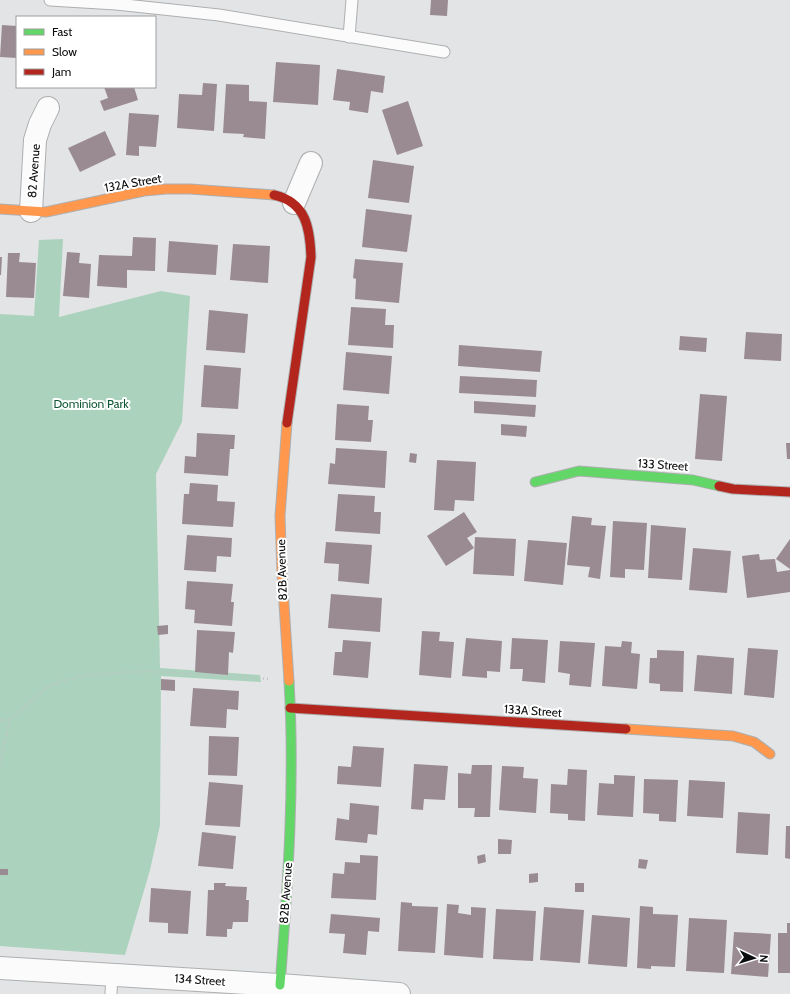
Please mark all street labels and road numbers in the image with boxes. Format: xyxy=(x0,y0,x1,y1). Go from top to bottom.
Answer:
street label: 82 Avenue xyxy=(24,143,43,199)
street label: 132A Street xyxy=(103,170,163,195)
street label: 133 Street xyxy=(637,455,689,474)
street label: 82B Avenue xyxy=(273,539,290,601)
street label: 133A Street xyxy=(504,701,562,720)
street label: 82B Avenue xyxy=(276,862,295,924)
street label: 134 Street xyxy=(174,970,226,989)

